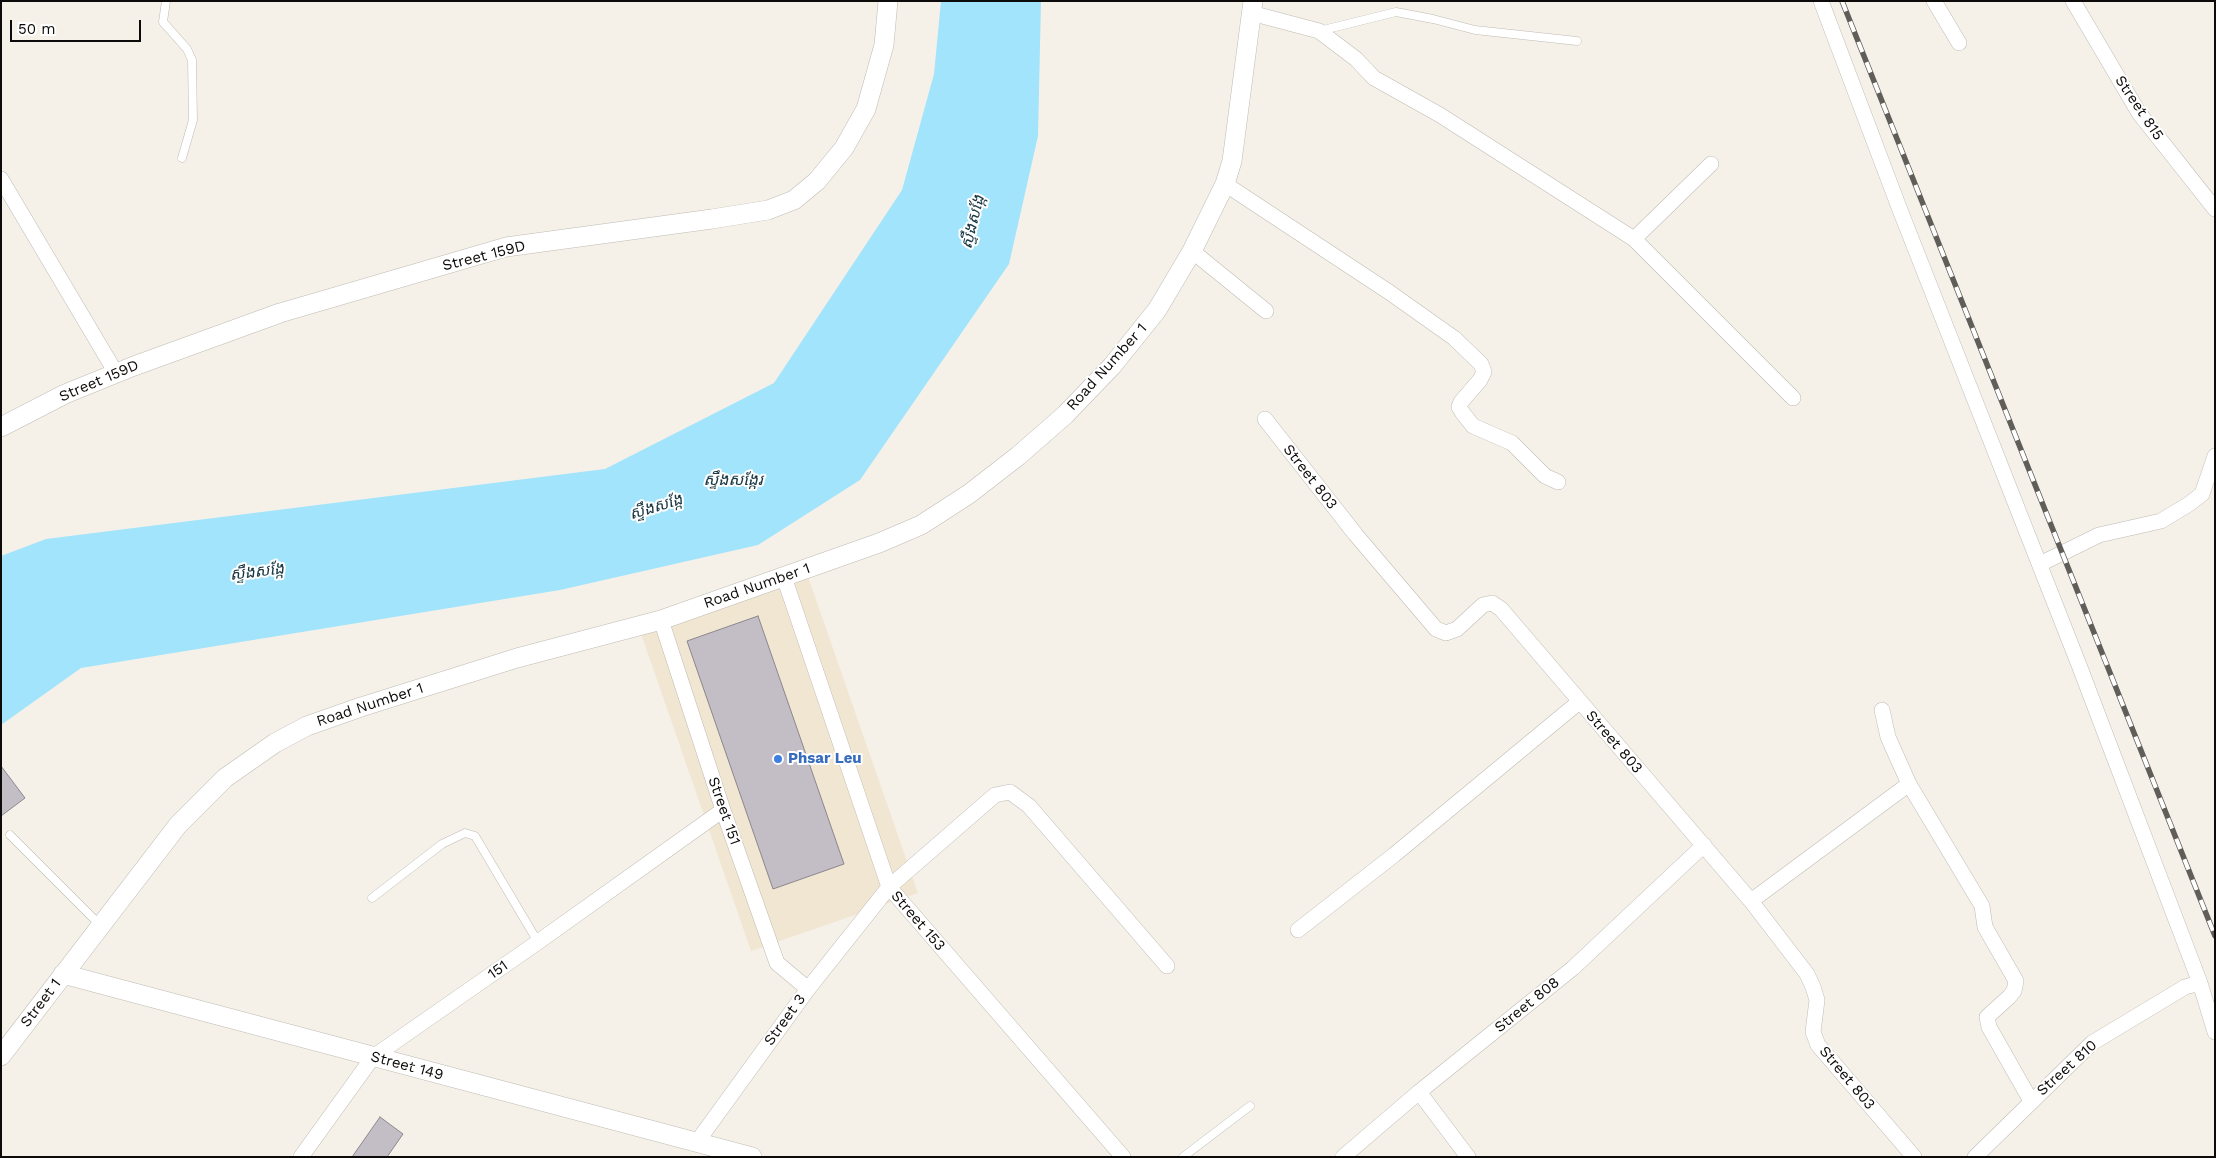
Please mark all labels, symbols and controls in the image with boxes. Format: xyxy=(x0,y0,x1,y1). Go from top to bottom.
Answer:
scale bar xyxy=(12,10,144,42)
text: 50 m xyxy=(18,20,55,38)
street label: Street 815 xyxy=(2111,72,2167,144)
water label: ស្ទឹងសង្កែ xyxy=(957,193,989,251)
street label: Street 159D xyxy=(441,237,527,275)
street label: Road Number 1 xyxy=(1063,320,1151,414)
street label: Street 159D xyxy=(56,356,142,406)
street label: Street 803 xyxy=(1279,441,1341,513)
water label: ស្ទឹងសង្កែរ xyxy=(703,470,763,490)
water label: ស្ទឹងសង្កែ xyxy=(627,490,685,524)
water label: ស្ទឹងសង្កែ xyxy=(229,559,285,585)
street label: Road Number 1 xyxy=(701,559,813,613)
street label: Road Number 1 xyxy=(314,679,426,731)
street label: Street 803 xyxy=(1582,707,1646,777)
place label: Phsar Leu xyxy=(788,750,862,768)
marker: Phsar Leu xyxy=(772,753,784,765)
street label: Street 151 xyxy=(704,775,744,847)
street label: Street 153 xyxy=(887,887,949,955)
street label: 151 xyxy=(484,957,512,983)
street label: Street 808 xyxy=(1491,973,1563,1037)
street label: Street 1 xyxy=(17,975,65,1031)
street label: Street 3 xyxy=(760,991,810,1049)
street label: Street 810 xyxy=(2033,1036,2101,1100)
street label: Street 803 xyxy=(1815,1043,1879,1113)
street label: Street 149 xyxy=(369,1048,445,1084)

